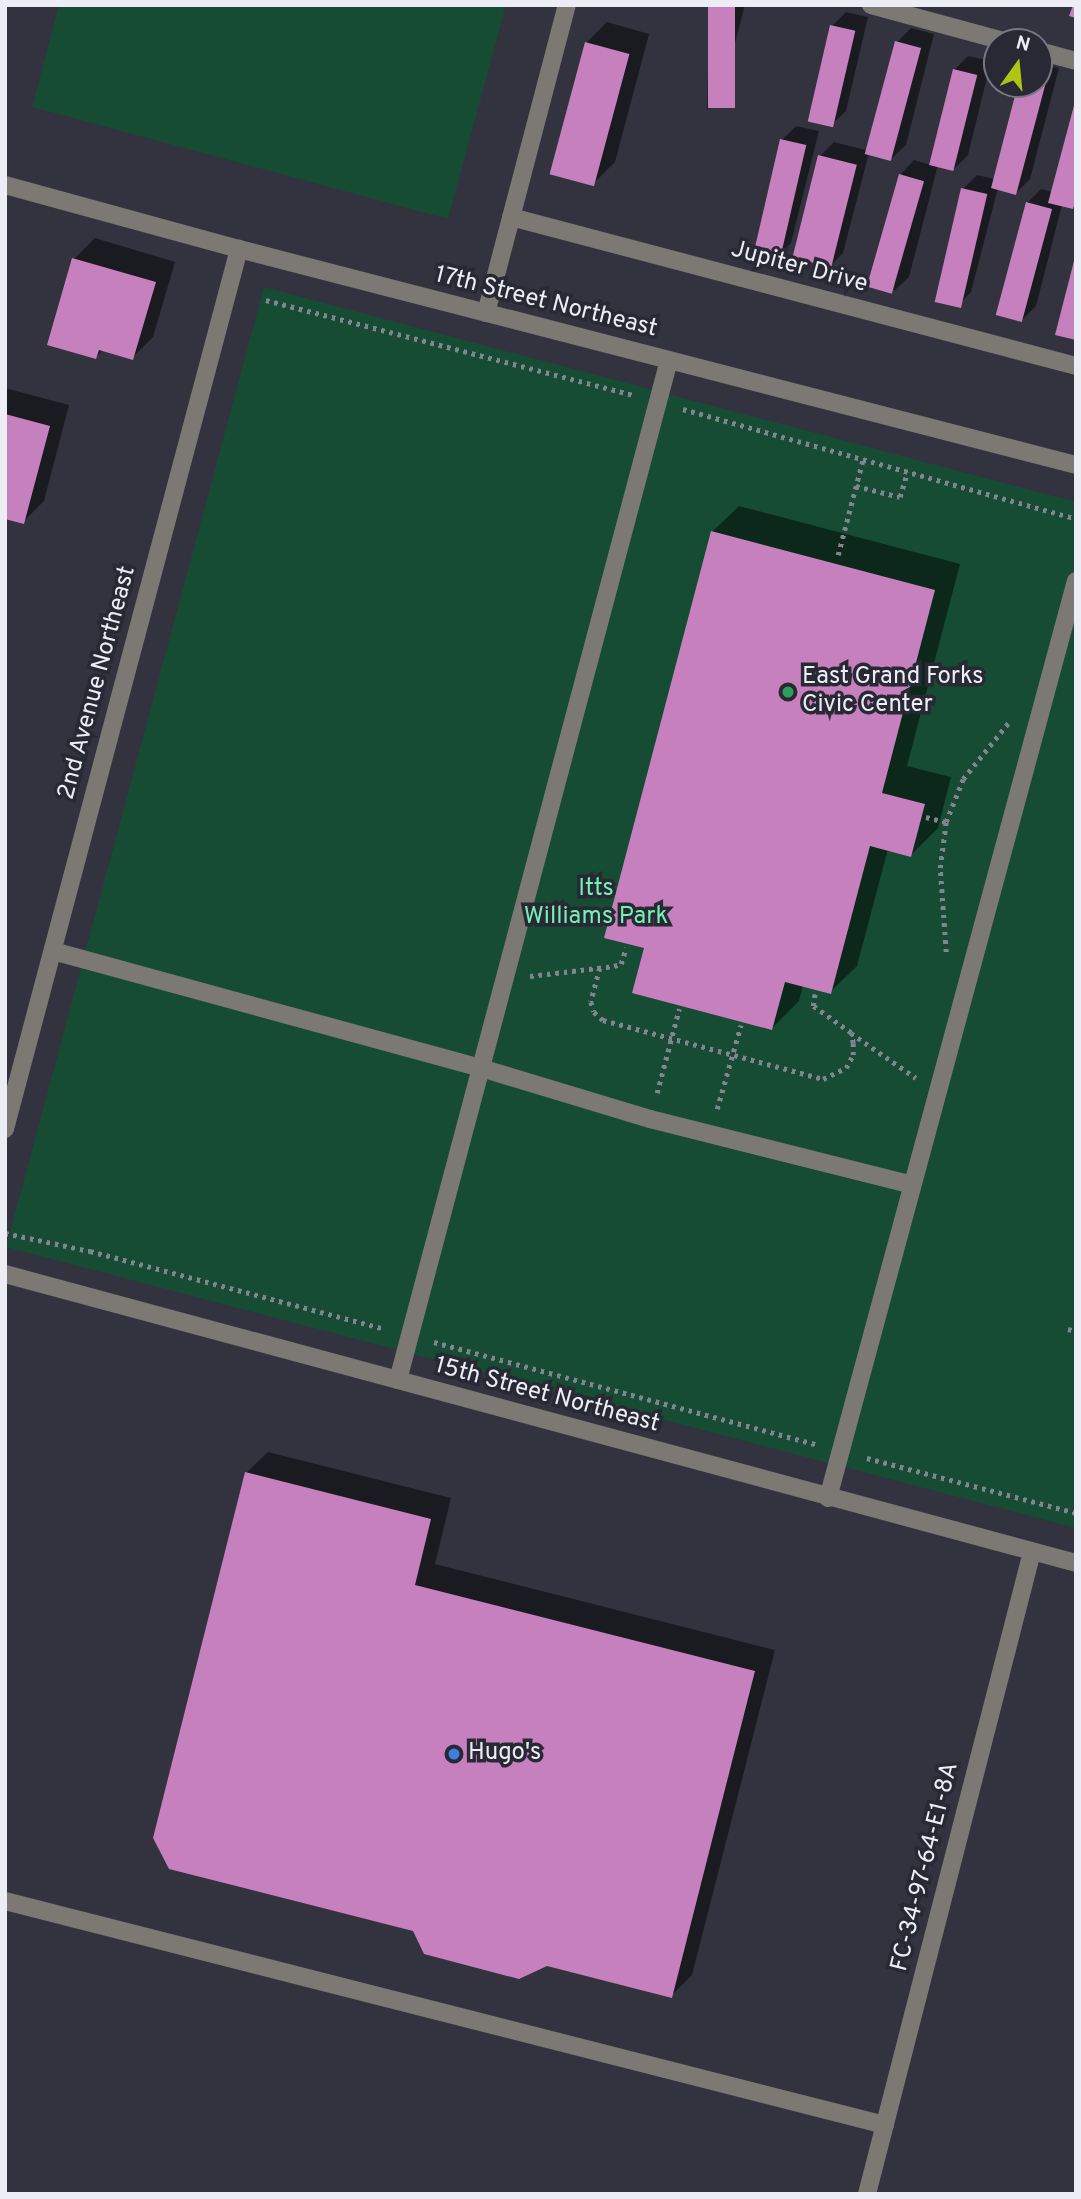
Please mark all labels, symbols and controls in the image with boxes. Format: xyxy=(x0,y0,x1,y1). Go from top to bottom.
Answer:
north arrow xyxy=(983,28,1053,98)
text: N xyxy=(1013,31,1033,58)
street label: Jupiter Drive xyxy=(728,236,870,300)
street label: 17th Street Northeast xyxy=(432,261,660,345)
street label: 2nd Avenue Northeast xyxy=(53,563,143,803)
place label: East Grand Forks Civic Center xyxy=(802,664,983,720)
marker: East Grand Forks Civic Center xyxy=(780,684,796,700)
park label: Itts Williams Park xyxy=(524,876,668,932)
street label: 15th Street Northeast xyxy=(432,1352,662,1440)
place label: Hugo's xyxy=(468,1740,541,1768)
marker: Hugo's xyxy=(446,1746,462,1762)
street label: FC-34-97-64-E1-8A xyxy=(886,1760,966,1974)

